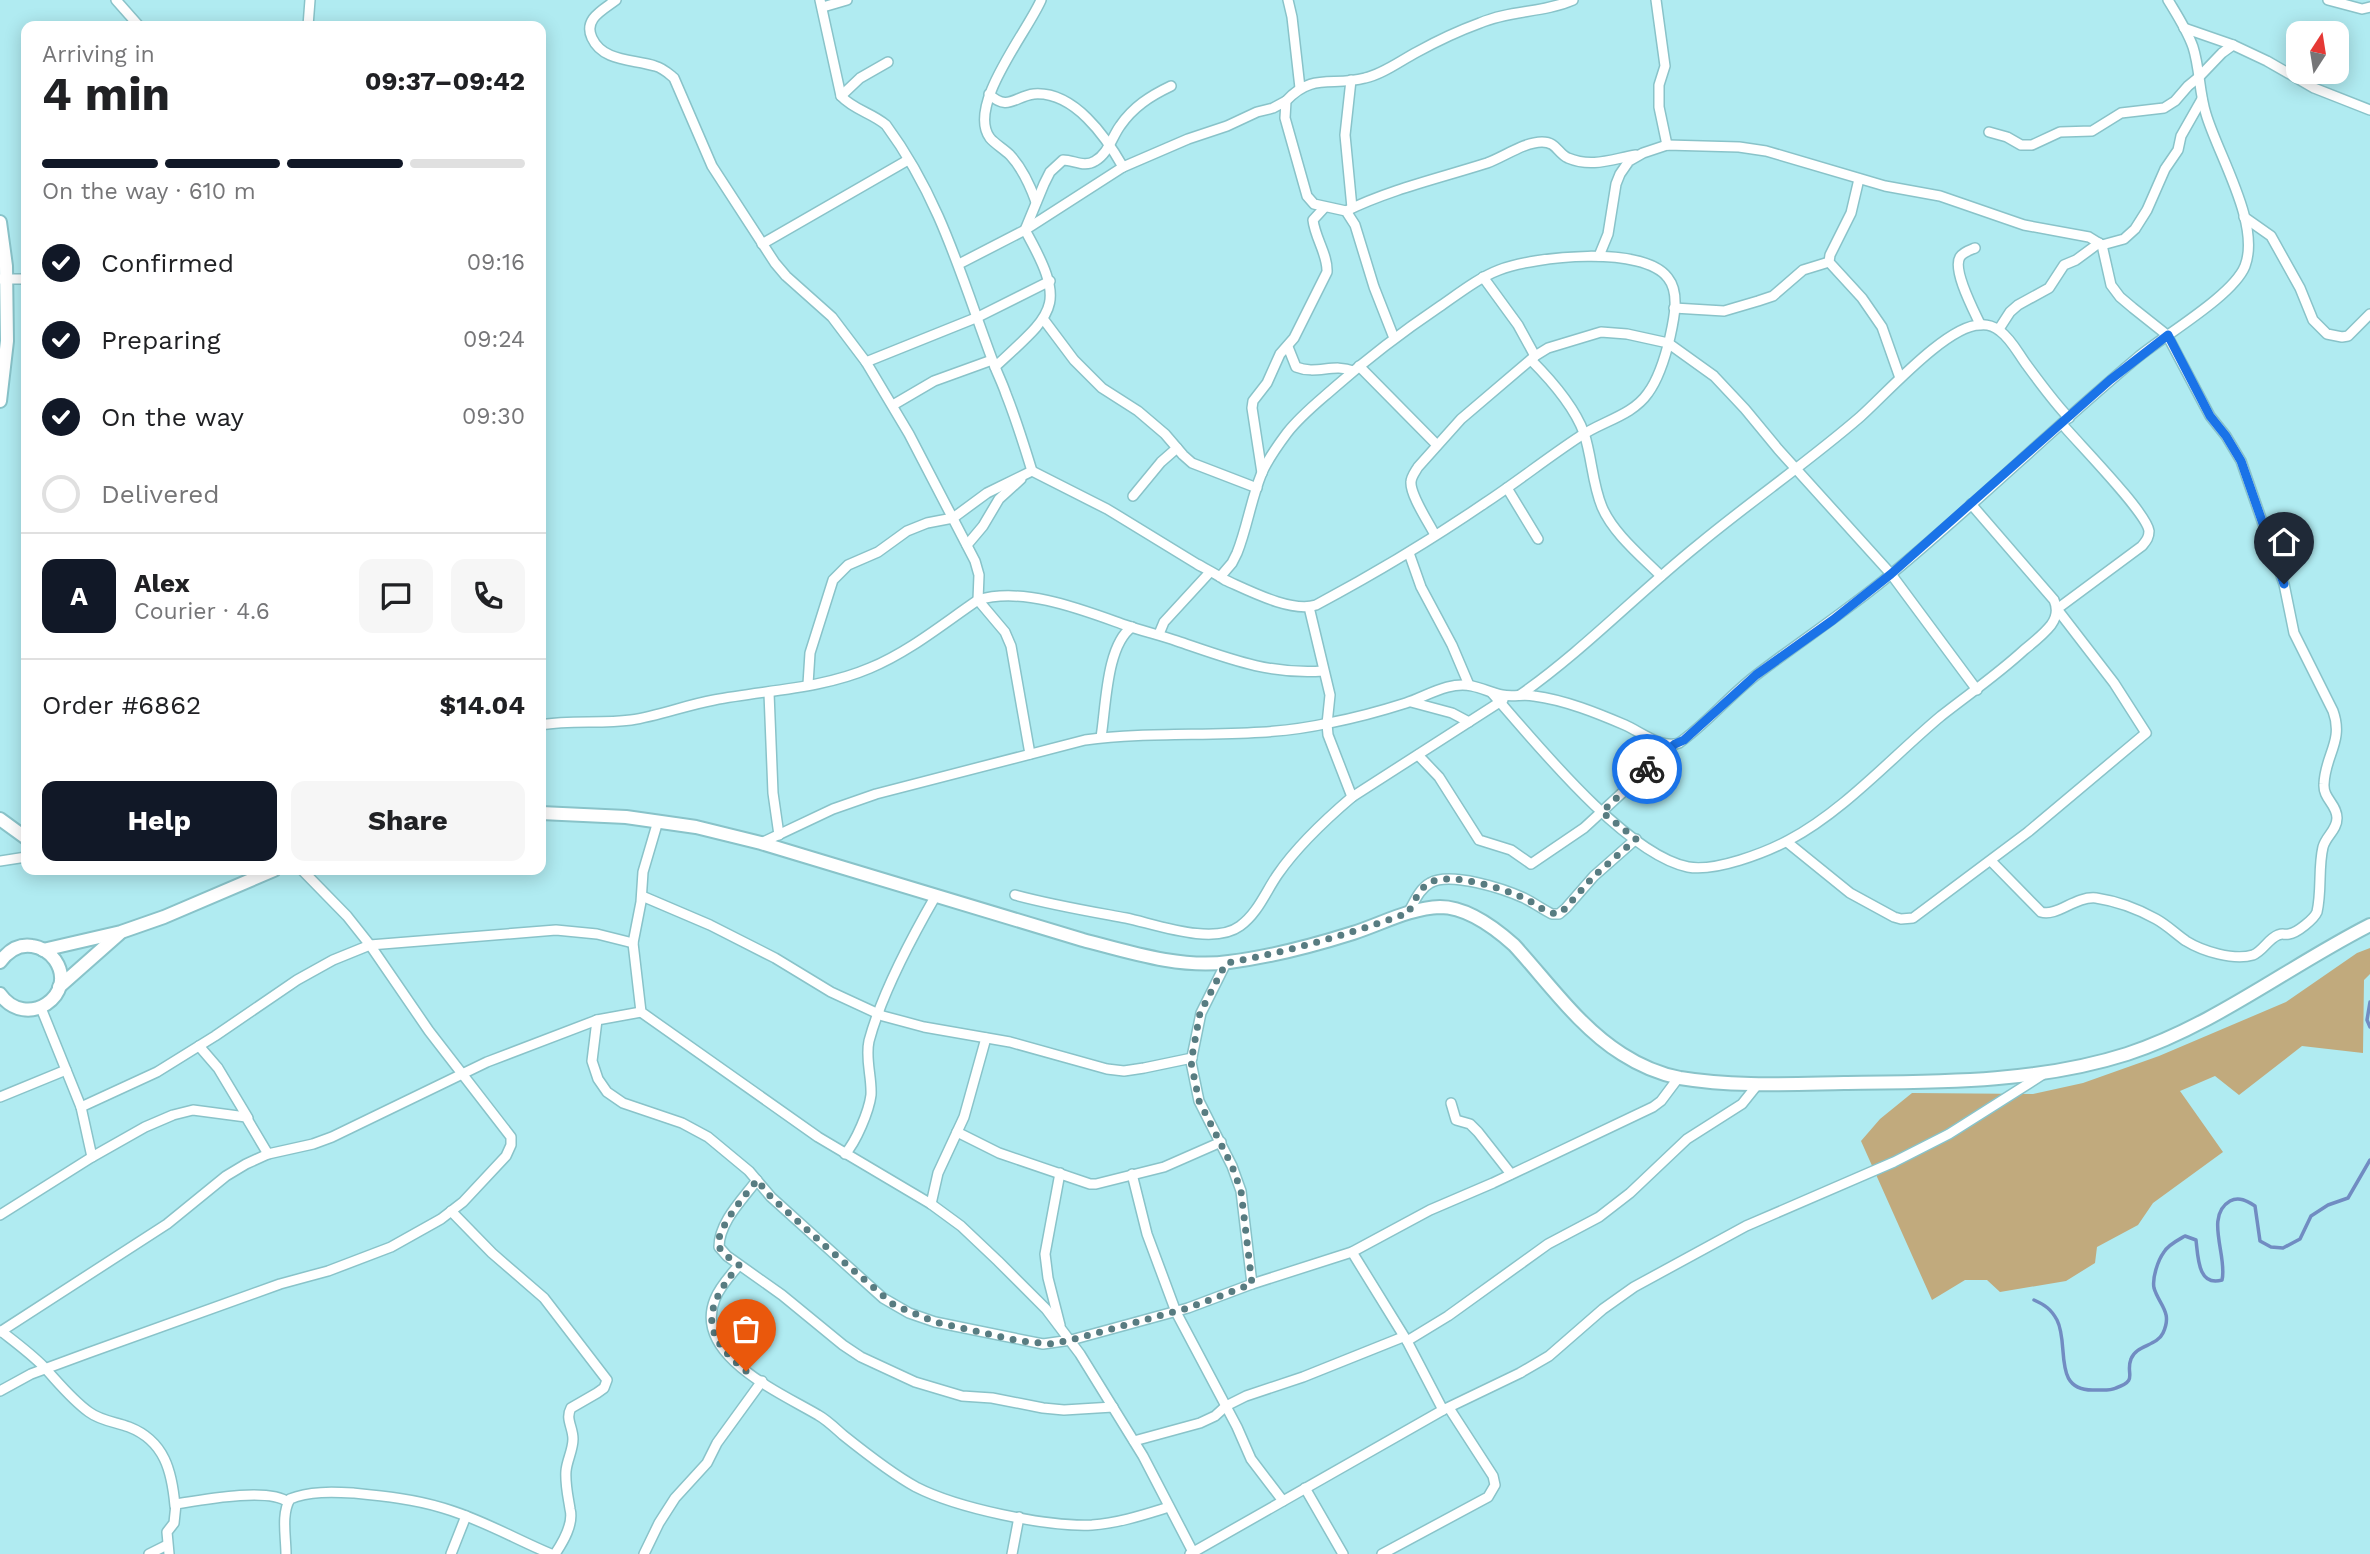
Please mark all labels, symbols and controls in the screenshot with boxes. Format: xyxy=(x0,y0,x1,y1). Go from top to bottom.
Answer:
north arrow xyxy=(2286,21,2348,84)
map controls xyxy=(2286,21,2349,84)
text: Arriving in xyxy=(42,41,155,68)
text: 09:37–09:42 xyxy=(365,66,525,96)
text: 4 min xyxy=(42,67,170,121)
text: On the way · 610 m xyxy=(42,178,256,205)
icon: check xyxy=(42,244,80,282)
text: Confirmed xyxy=(101,248,234,278)
text: 09:16 xyxy=(467,249,525,276)
icon: check xyxy=(42,321,80,359)
text: Preparing xyxy=(101,325,221,355)
text: 09:24 xyxy=(463,326,525,353)
icon: check xyxy=(42,398,80,436)
text: On the way xyxy=(101,402,244,432)
text: 09:30 xyxy=(462,403,525,430)
text: Delivered xyxy=(101,479,220,509)
pin xyxy=(2254,512,2314,584)
icon: home xyxy=(2265,523,2303,561)
button: chat xyxy=(359,559,433,633)
button: phone xyxy=(451,559,525,633)
text: Alex xyxy=(134,568,190,598)
text: A xyxy=(70,581,88,611)
text: Courier · 4.6 xyxy=(134,598,270,625)
text: Order #6862 xyxy=(42,690,201,720)
text: $14.04 xyxy=(440,690,525,720)
courier xyxy=(1612,734,1682,804)
icon: bike xyxy=(1628,750,1666,788)
button: Help xyxy=(42,781,277,861)
button: Share xyxy=(291,781,525,861)
pin xyxy=(716,1299,776,1371)
icon: bag xyxy=(727,1310,765,1348)

